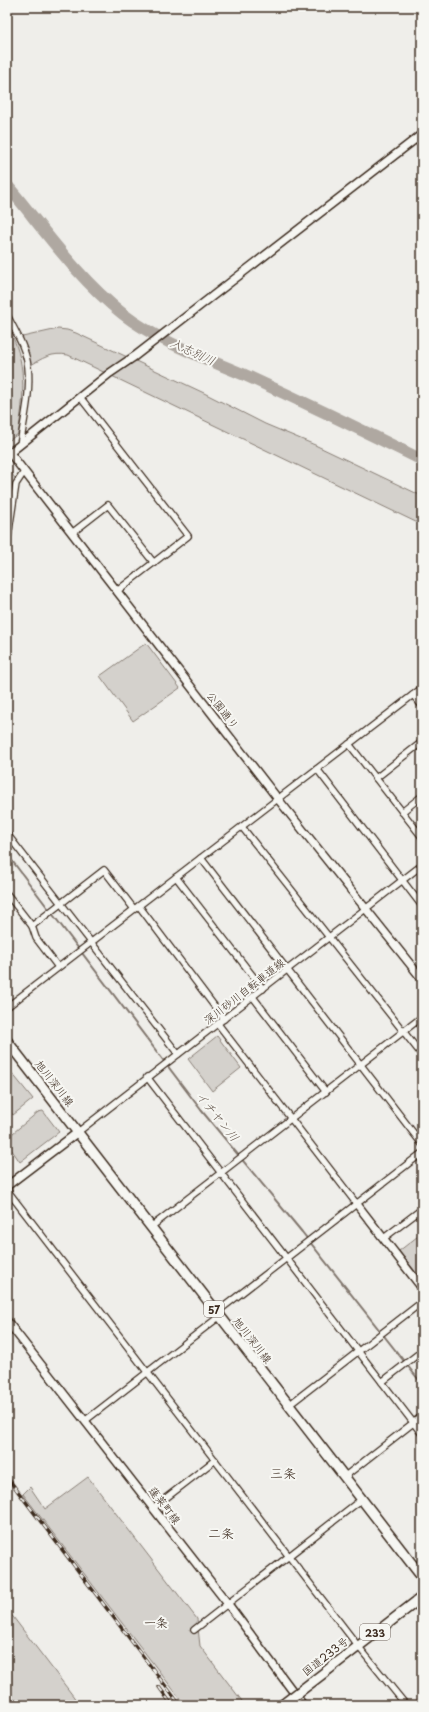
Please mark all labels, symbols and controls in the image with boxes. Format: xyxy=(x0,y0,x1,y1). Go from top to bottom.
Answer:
water label: 入志別川 xyxy=(167,333,219,369)
street label: 公園通り xyxy=(203,687,243,733)
street label: 深川砂川自転車道線 xyxy=(200,954,288,1028)
street label: 旭川深川線 xyxy=(31,1056,79,1110)
water label: イチヤン川 xyxy=(192,1087,244,1145)
road number: 57 xyxy=(204,1301,224,1317)
street label: 旭川深川線 xyxy=(229,1313,277,1367)
district label: 三条 xyxy=(270,1463,296,1482)
street label: 蓬莱町線 xyxy=(145,1482,185,1528)
district label: 二条 xyxy=(208,1523,234,1542)
district label: 一条 xyxy=(144,1613,168,1631)
road number: 233 xyxy=(360,1624,390,1640)
street label: 国道233号 xyxy=(298,1632,352,1680)

